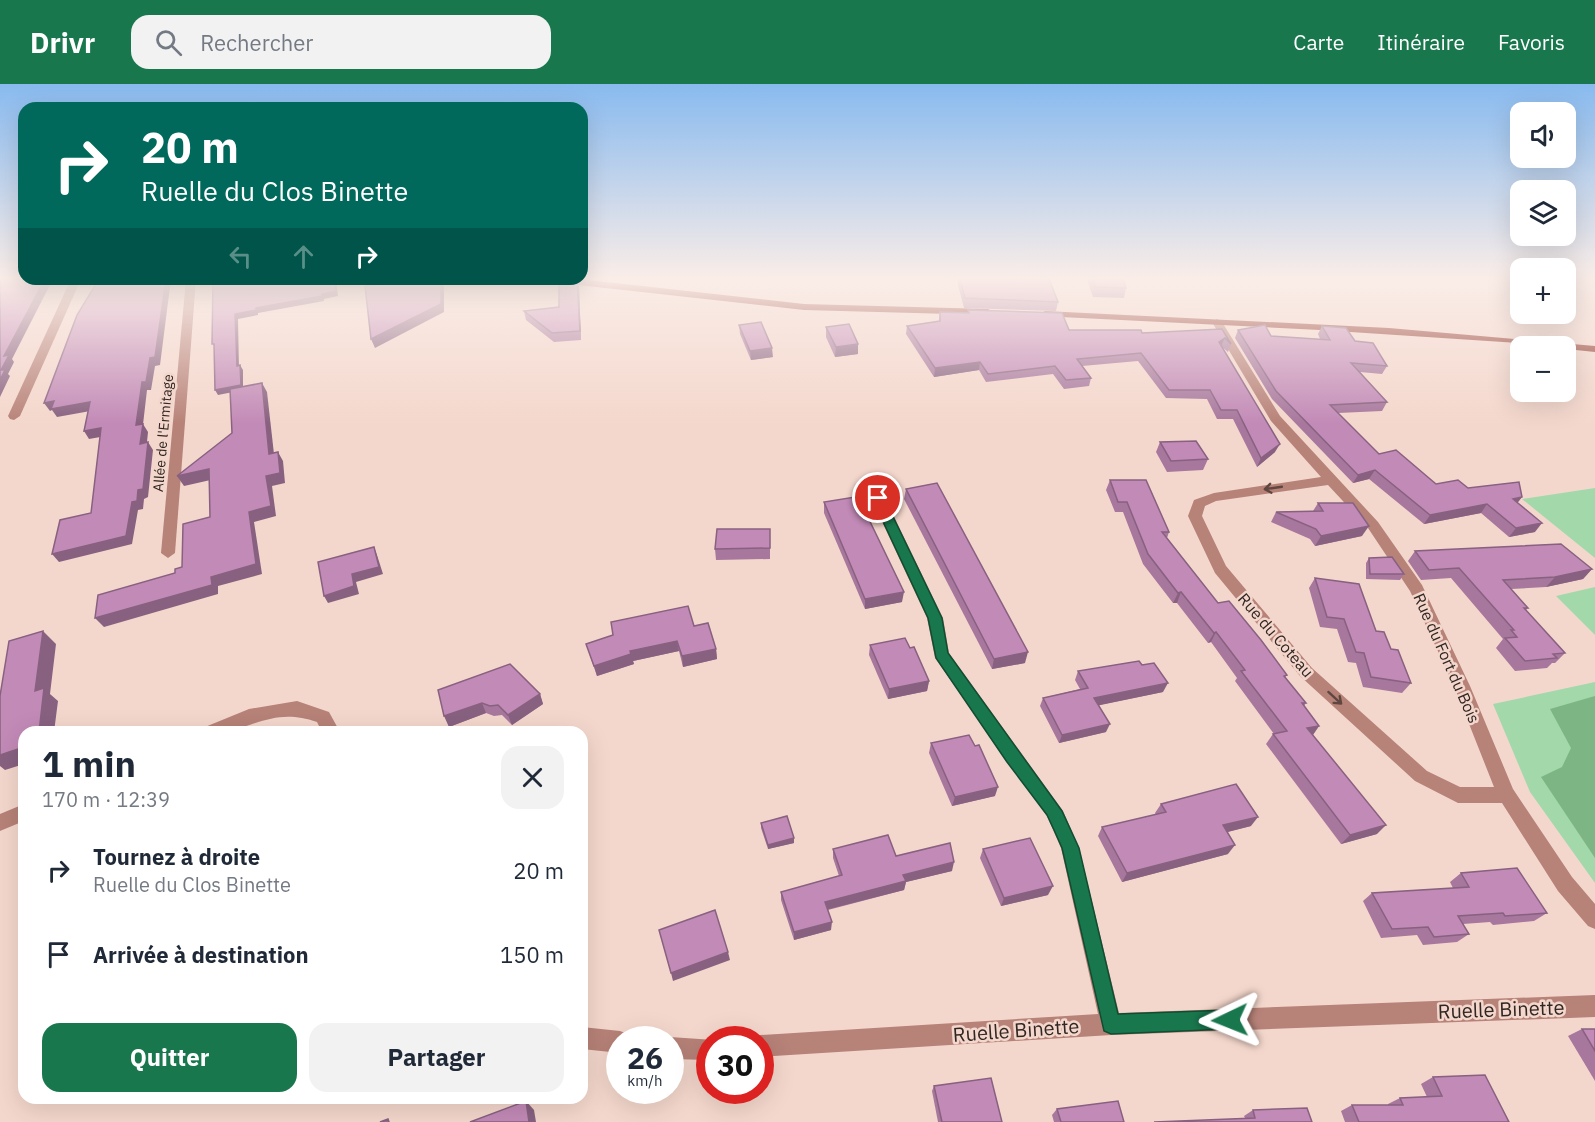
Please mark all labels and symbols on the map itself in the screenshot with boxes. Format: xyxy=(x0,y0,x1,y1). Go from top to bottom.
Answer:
street label: Allée de l'Ermitage xyxy=(149,373,177,493)
pin xyxy=(852,472,903,523)
one-way arrow xyxy=(1264,483,1284,494)
street label: Rue du Coteau xyxy=(1234,589,1318,681)
street label: Rue du Fort du Bois xyxy=(1409,590,1485,726)
one-way arrow xyxy=(1327,690,1342,704)
position arrow xyxy=(1198,988,1262,1052)
street label: Ruelle Binette xyxy=(1437,993,1565,1025)
street label: Ruelle Binette xyxy=(952,1012,1080,1048)
speed limit sign: 30 xyxy=(696,1026,774,1104)

